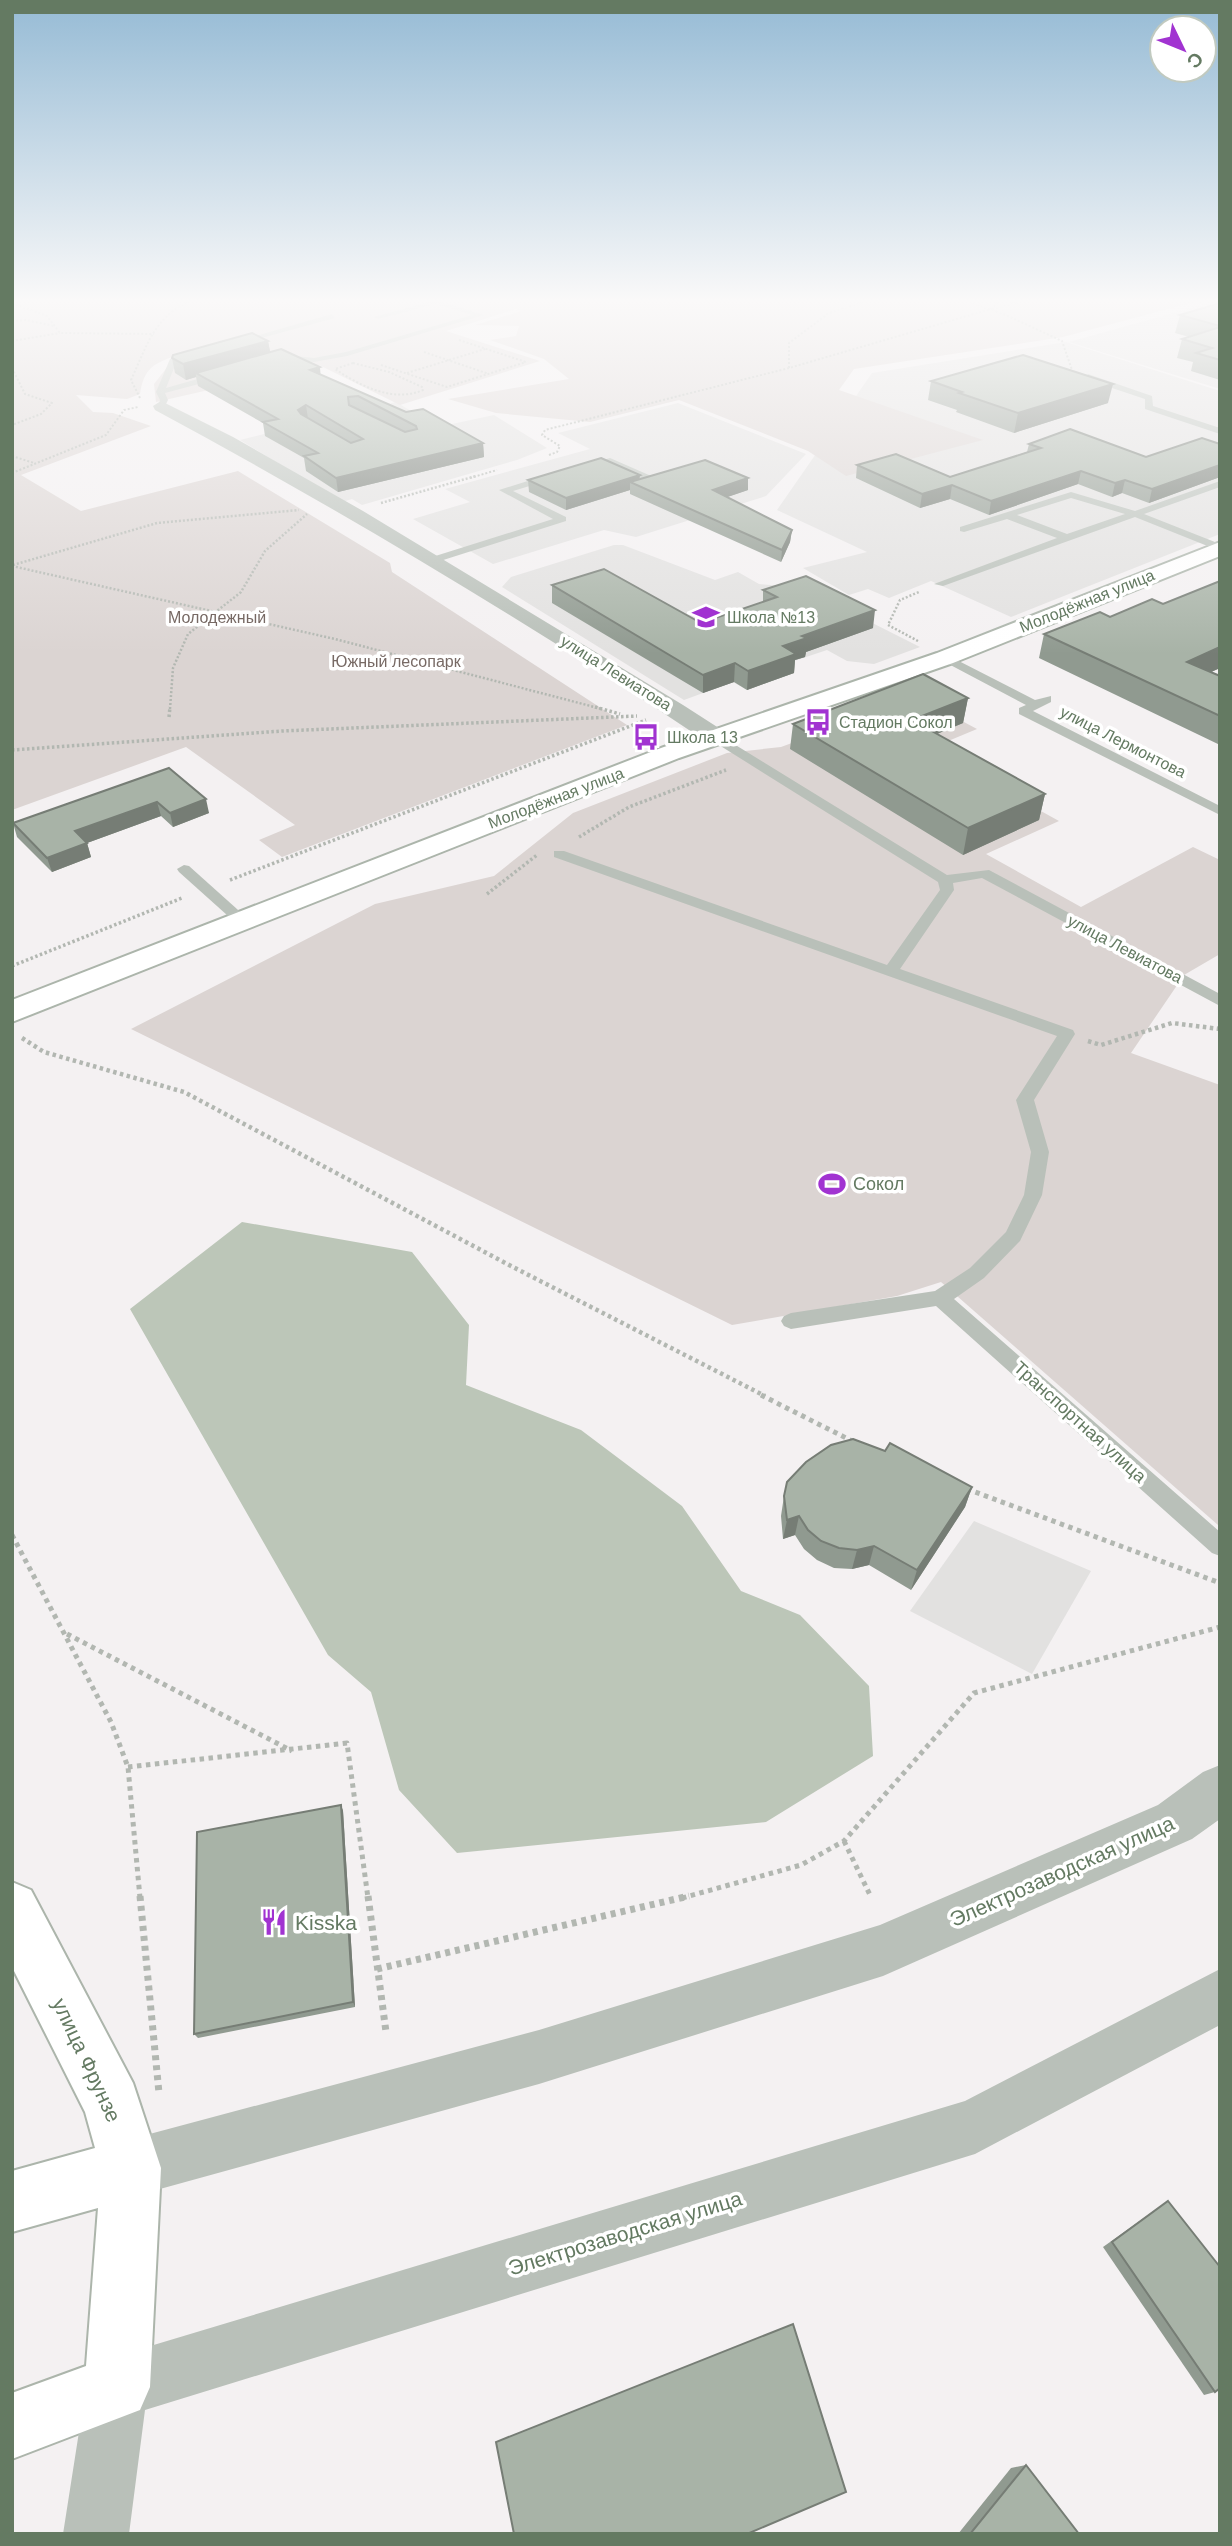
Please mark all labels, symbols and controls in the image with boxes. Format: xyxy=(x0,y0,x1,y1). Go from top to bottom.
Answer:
north arrow xyxy=(1148,14,1218,84)
text: С xyxy=(1183,48,1207,73)
street label: Молодёжная улица xyxy=(1017,566,1157,636)
school or university icon: Школа №13 xyxy=(691,602,721,632)
park label: Молодежный xyxy=(168,609,266,626)
place label: Школа №13 xyxy=(727,609,815,626)
street label: улица Левиатова xyxy=(558,632,674,714)
park label: Южный лесопарк xyxy=(331,653,462,670)
street label: улица Лермонтова xyxy=(1057,703,1189,781)
bus stop icon: Стадион Сокол xyxy=(803,707,833,737)
place label: Стадион Сокол xyxy=(839,714,953,731)
bus stop icon: Школа 13 xyxy=(631,722,661,752)
place label: Школа 13 xyxy=(667,729,738,746)
street label: Молодёжная улица xyxy=(486,764,626,832)
street label: улица Левиатова xyxy=(1065,912,1185,986)
sports icon: Сокол xyxy=(817,1169,847,1199)
place label: Сокол xyxy=(853,1174,904,1194)
street label: Транспортная улица xyxy=(1010,1357,1151,1487)
street label: Электрозаводская улица xyxy=(946,1811,1178,1931)
restaurant icon: Kisska xyxy=(259,1907,289,1937)
place label: Kisska xyxy=(295,1911,357,1934)
street label: улица Фрунзе xyxy=(48,1994,126,2126)
street label: Электрозаводская улица xyxy=(505,2186,745,2280)

